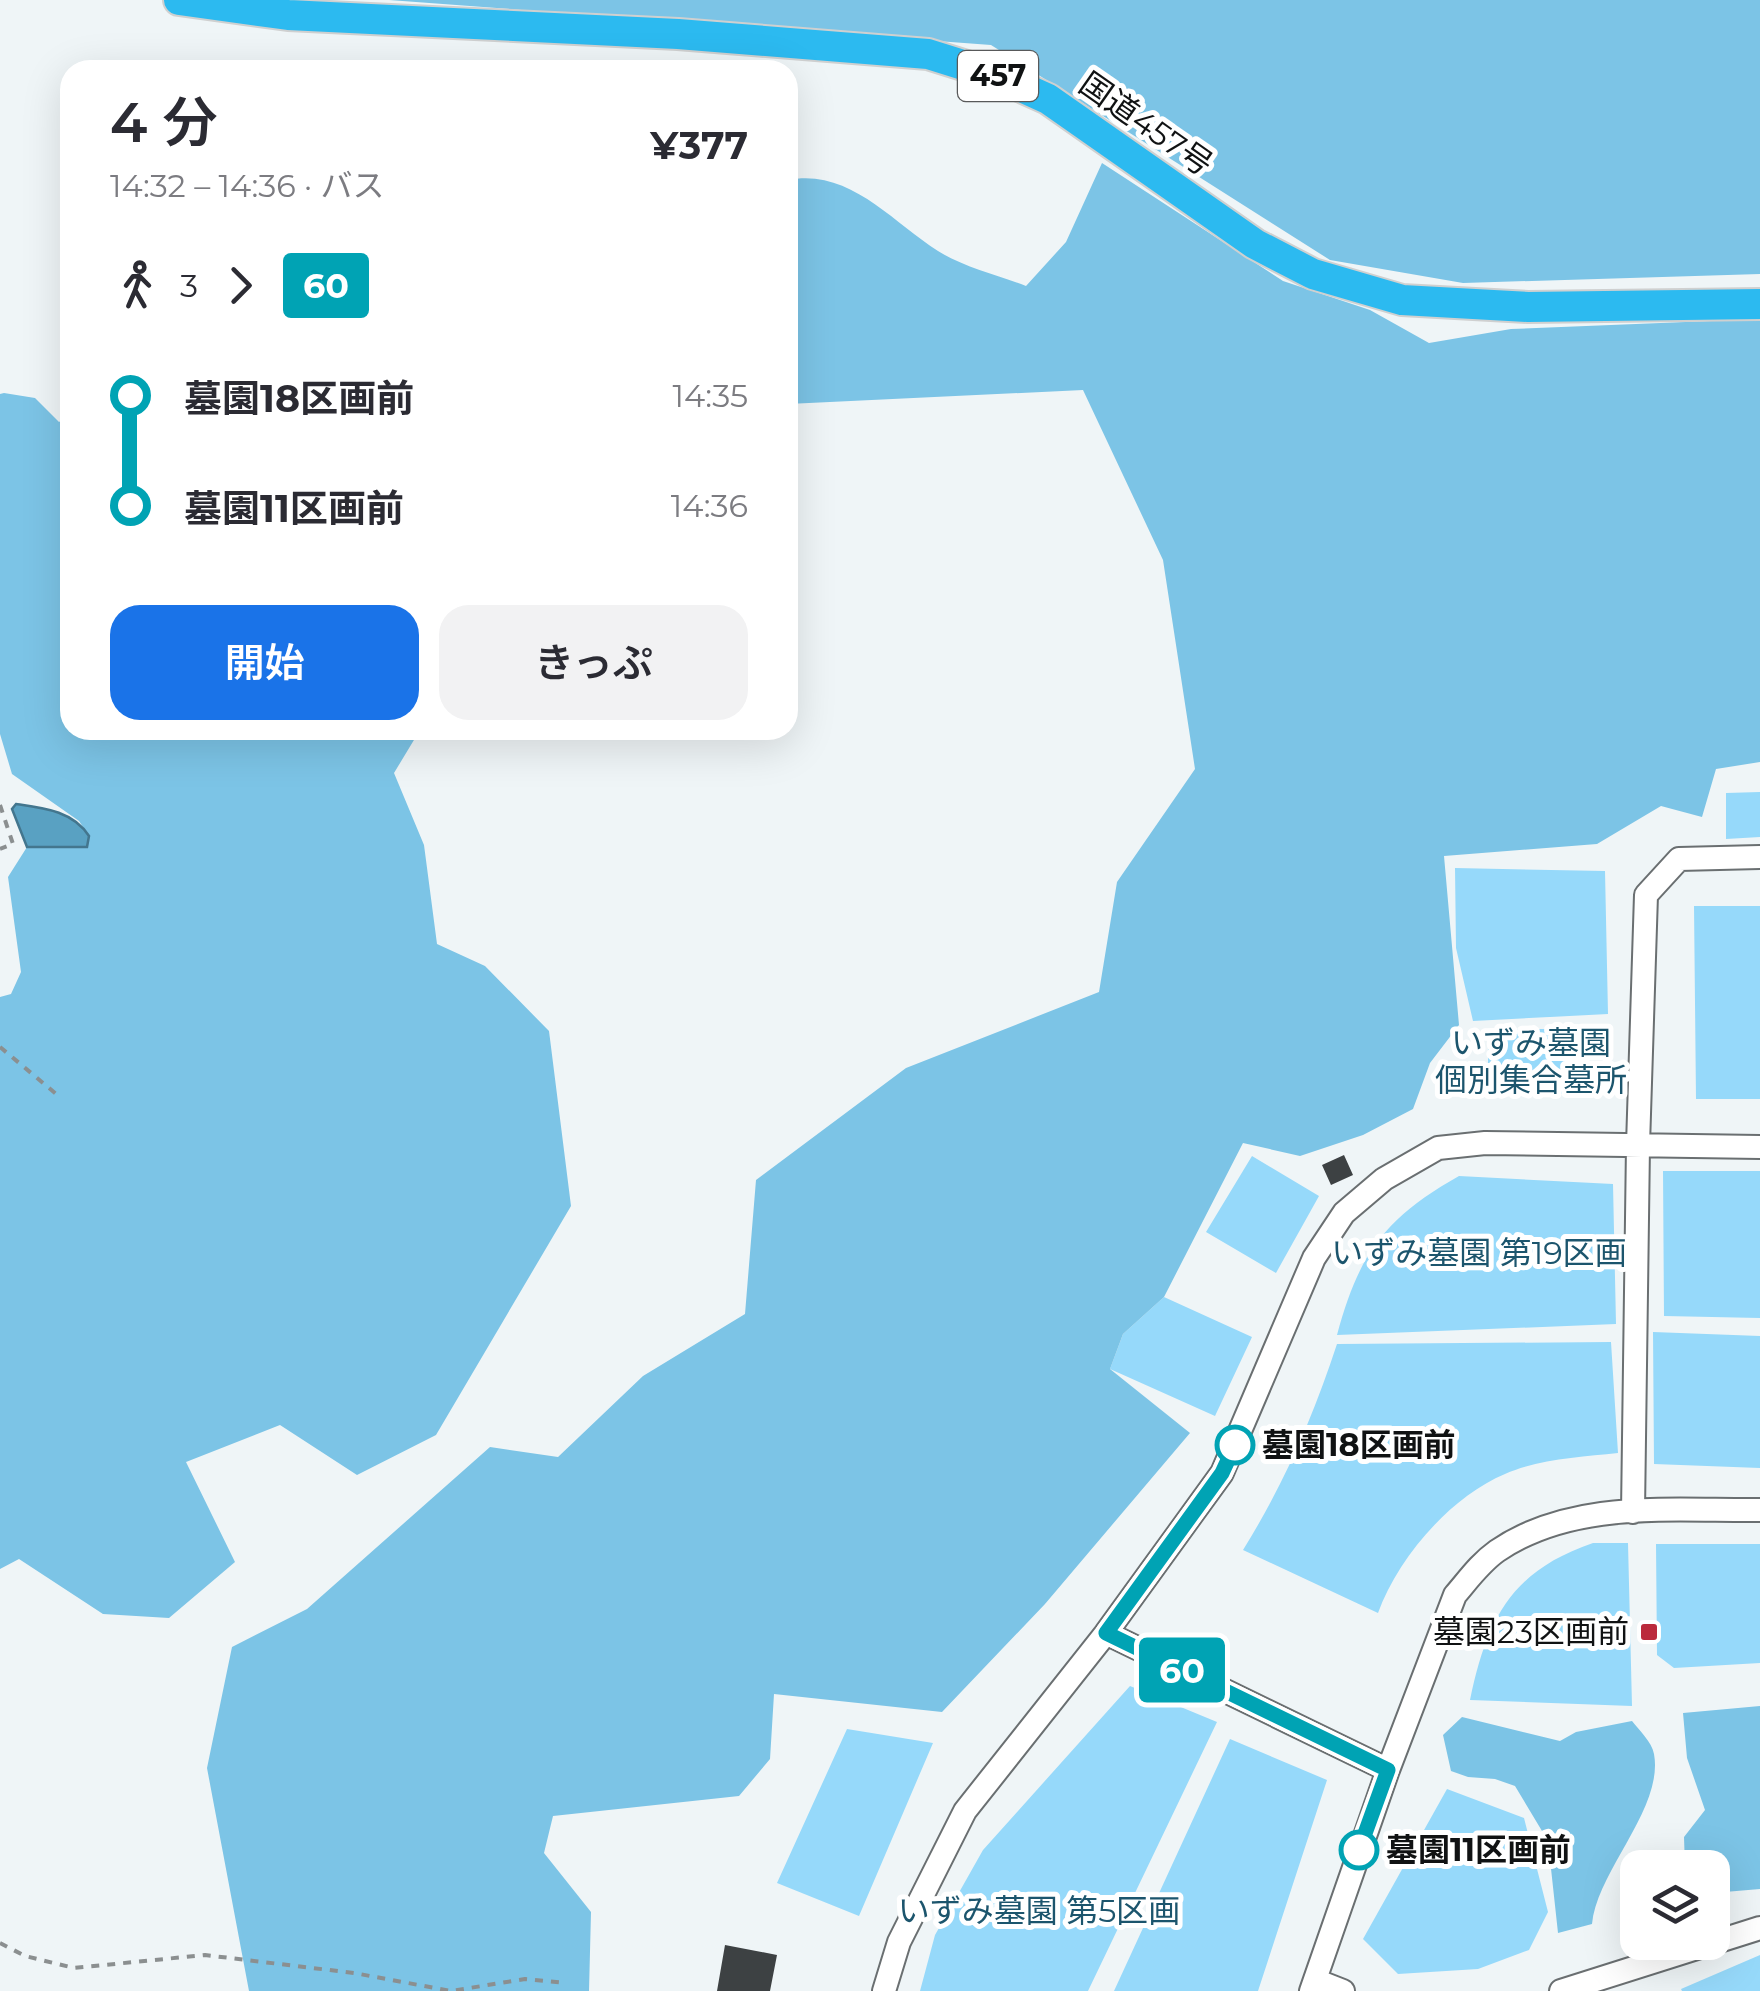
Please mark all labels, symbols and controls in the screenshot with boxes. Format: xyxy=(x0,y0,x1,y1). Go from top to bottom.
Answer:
road number: 457 xyxy=(958,51,1038,101)
street label: 国道457号 xyxy=(1072,64,1220,184)
text: 4 分 xyxy=(110,89,218,156)
text: ¥377 xyxy=(650,122,748,169)
text: 14:32 – 14:36 · バス xyxy=(110,166,385,205)
icon: walk xyxy=(110,258,165,313)
icon: forward xyxy=(213,258,268,313)
text: 60 xyxy=(303,264,349,307)
text: 3 xyxy=(180,266,198,305)
text: 墓園18区画前 xyxy=(184,375,414,422)
text: 14:35 xyxy=(672,376,748,415)
text: 墓園11区画前 xyxy=(184,485,404,532)
text: 14:36 xyxy=(671,486,748,525)
button: 開始 xyxy=(110,605,419,720)
button: きっぷ xyxy=(439,605,748,720)
park label: いずみ墓園 個別集合墓所 xyxy=(1435,1023,1627,1099)
park label: いずみ墓園 第19区画 xyxy=(1331,1233,1627,1272)
place label: 墓園18区画前 xyxy=(1262,1425,1456,1464)
marker: 墓園18区画前 xyxy=(1216,1426,1254,1464)
place label: 墓園23区画前 xyxy=(1433,1612,1629,1651)
marker: 墓園23区画前 xyxy=(1638,1621,1660,1643)
line badge: 60 xyxy=(1137,1638,1227,1702)
text: 60 xyxy=(1159,1649,1205,1692)
place label: 墓園11区画前 xyxy=(1386,1830,1571,1869)
marker: 墓園11区画前 xyxy=(1340,1831,1378,1869)
map controls xyxy=(1620,1850,1730,1960)
button: layers xyxy=(1620,1850,1730,1960)
park label: いずみ墓園 第5区画 xyxy=(898,1891,1180,1930)

